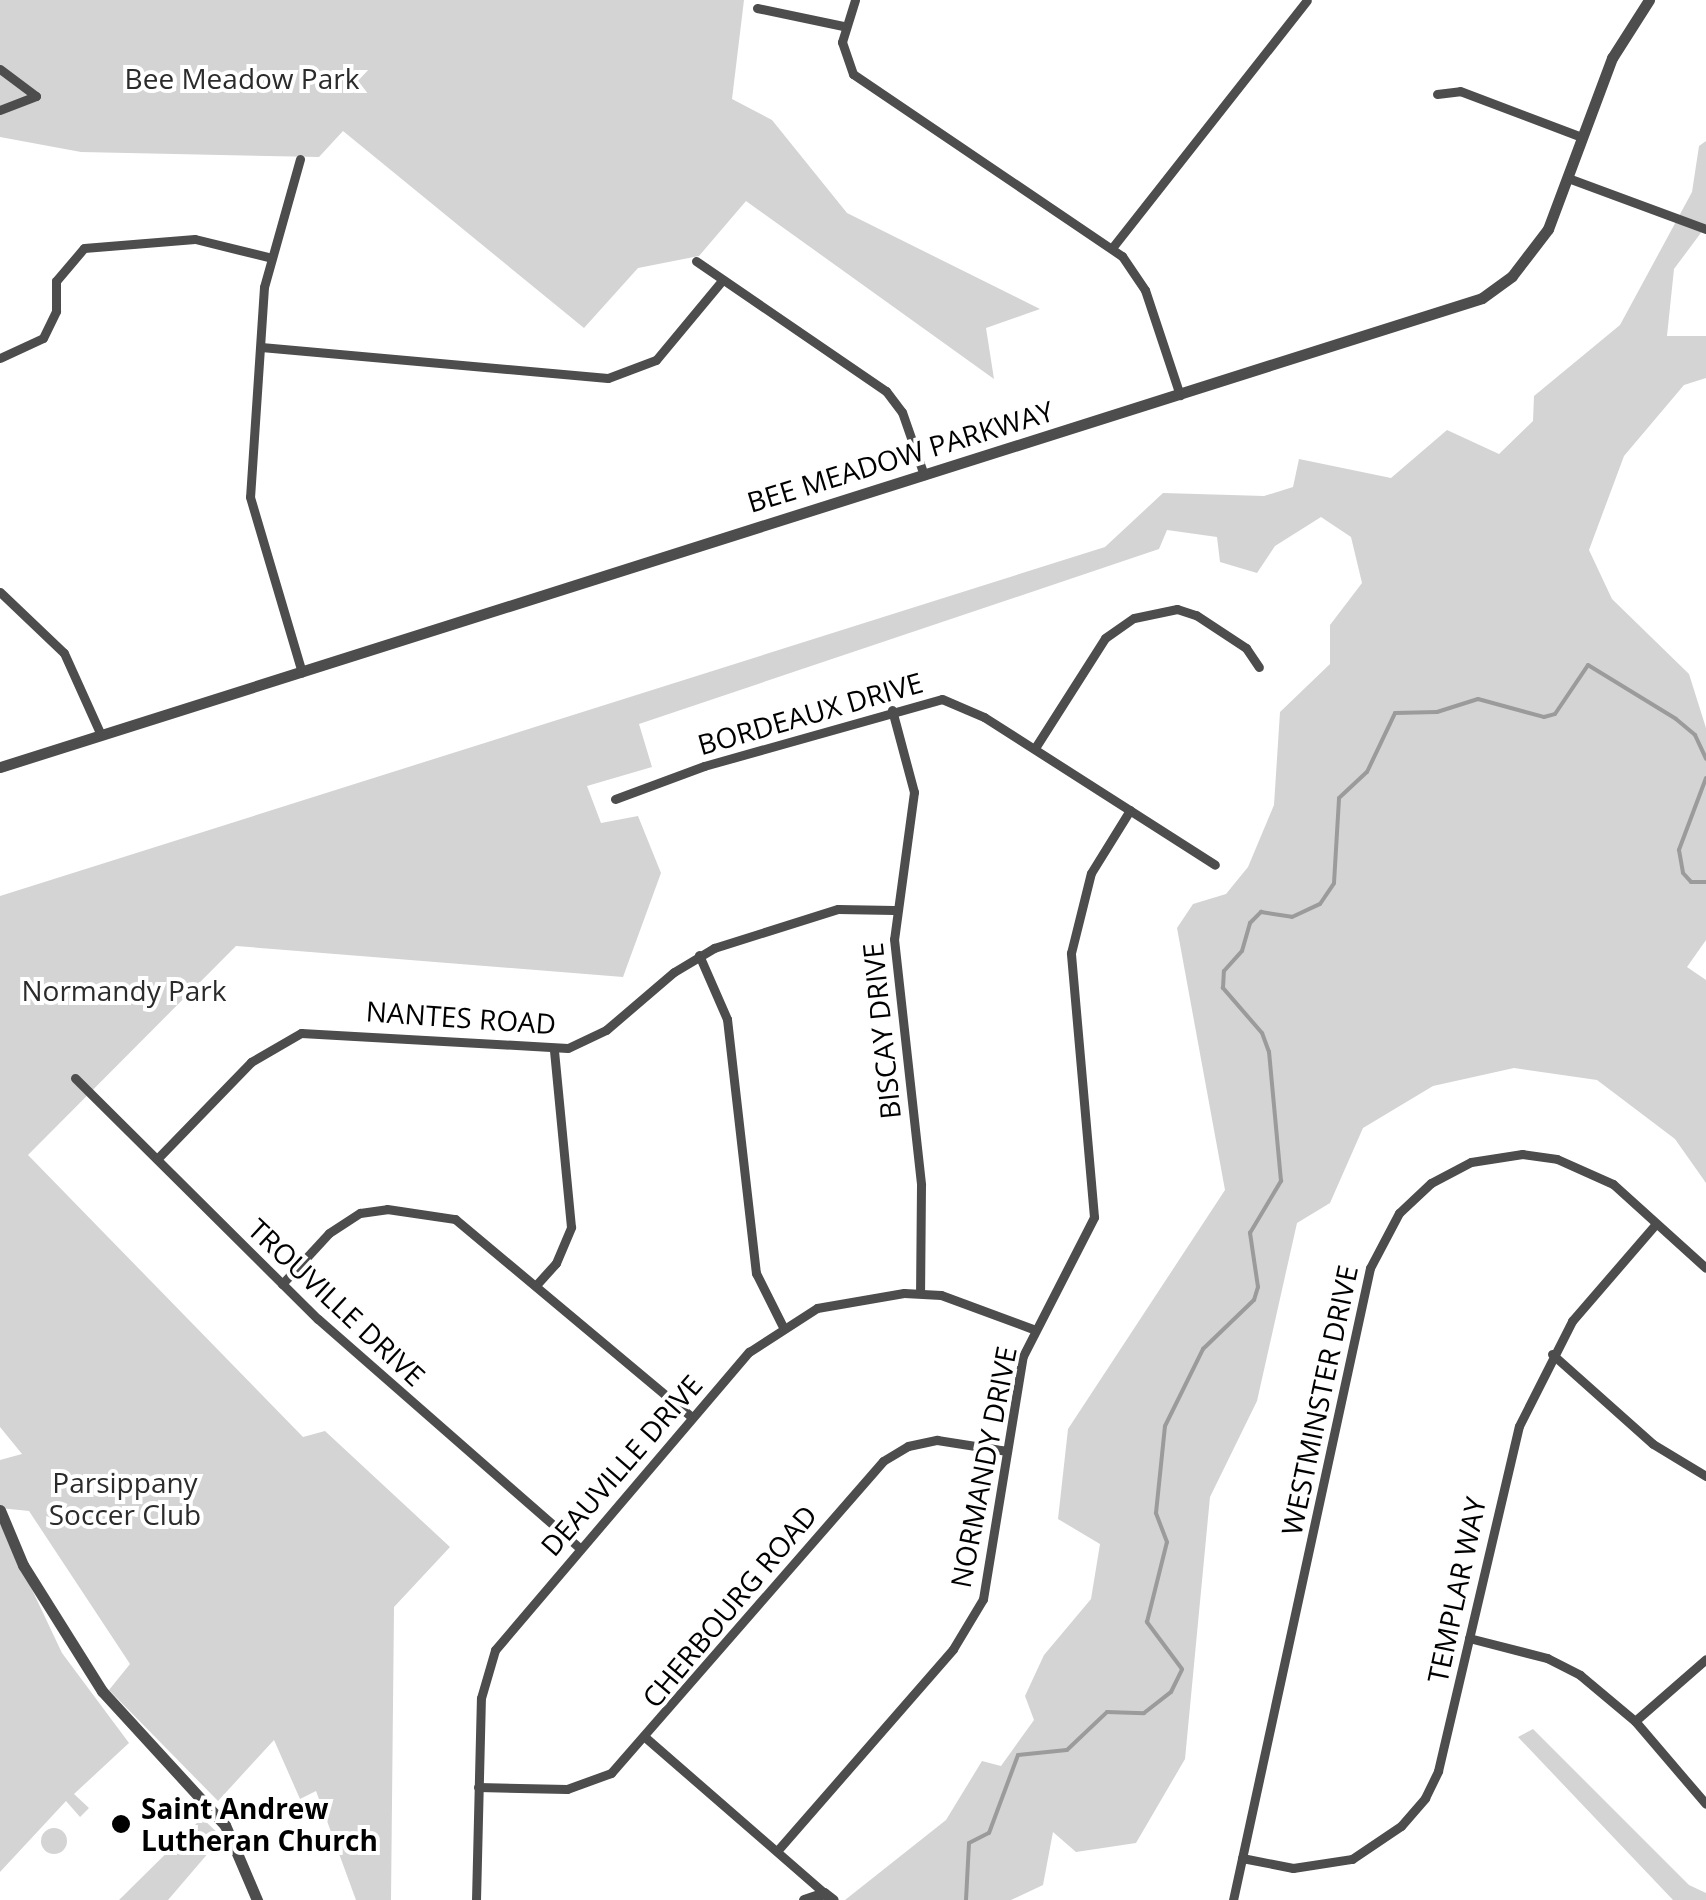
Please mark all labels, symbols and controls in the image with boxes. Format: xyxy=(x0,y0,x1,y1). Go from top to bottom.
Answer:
park label: Bee Meadow Park xyxy=(125,61,359,95)
street label: BEE MEADOW PARKWAY xyxy=(743,393,1057,519)
street label: BORDEAUX DRIVE xyxy=(694,665,926,761)
street label: BISCAY DRIVE xyxy=(855,941,907,1121)
park label: Normandy Park xyxy=(21,973,227,1007)
street label: NANTES ROAD xyxy=(365,994,557,1040)
street label: TROUVILLE DRIVE xyxy=(242,1212,432,1392)
street label: WESTMINSTER DRIVE xyxy=(1274,1262,1364,1538)
street label: NORMANDY DRIVE xyxy=(943,1344,1023,1590)
street label: DEAUVILLE DRIVE xyxy=(533,1368,709,1562)
park label: Parsippany Soccer Club xyxy=(49,1465,201,1531)
street label: TEMPLAR WAY xyxy=(1420,1494,1492,1686)
street label: CHERBOURG ROAD xyxy=(635,1498,823,1714)
place label: Saint Andrew Lutheran Church xyxy=(141,1791,378,1857)
marker: Saint Andrew Lutheran Church xyxy=(110,1813,132,1835)

